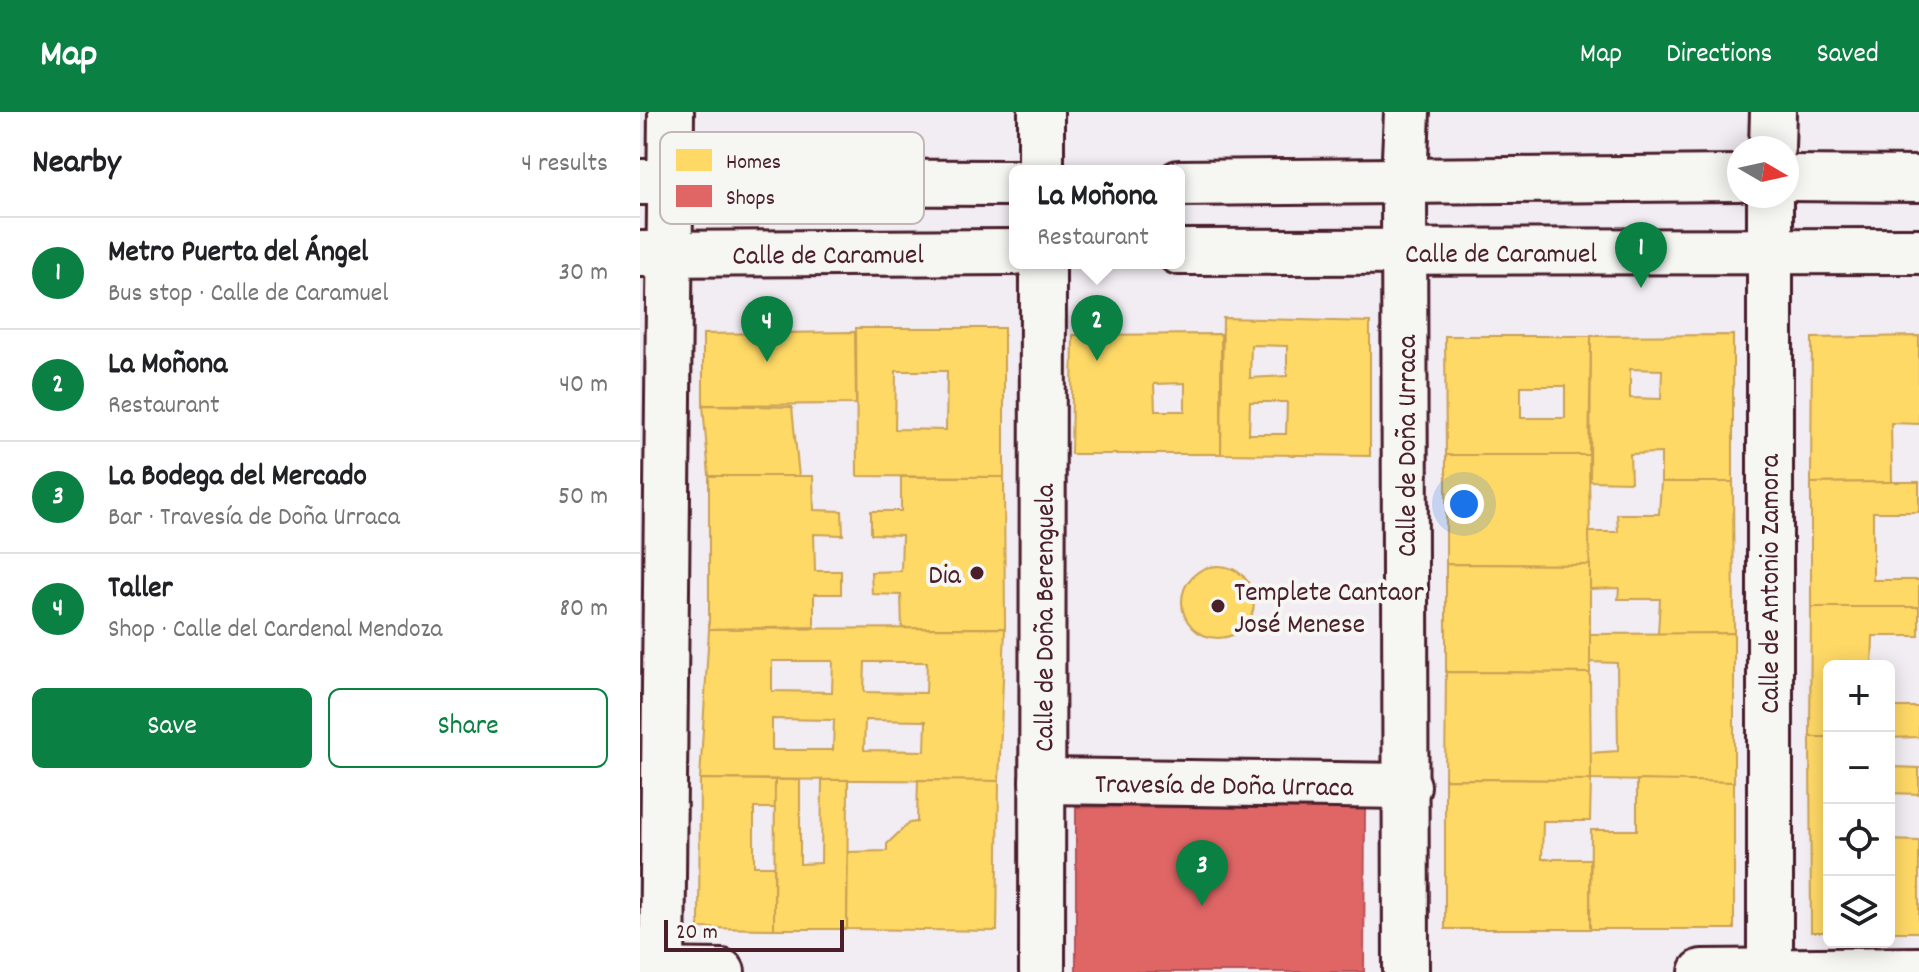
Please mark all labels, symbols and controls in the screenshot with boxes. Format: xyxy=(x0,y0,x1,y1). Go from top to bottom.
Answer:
text: Map xyxy=(40,29,98,84)
text: Map xyxy=(1580,36,1622,76)
text: Directions xyxy=(1666,36,1772,76)
text: Saved xyxy=(1816,36,1879,76)
legend xyxy=(660,132,924,224)
north arrow xyxy=(1727,136,1799,208)
text: Nearby xyxy=(32,140,121,189)
text: 4 results xyxy=(521,146,608,183)
text: Homes xyxy=(726,148,781,179)
popup xyxy=(1009,165,1185,269)
text: La Moñona xyxy=(1037,177,1157,220)
text: Shops xyxy=(726,184,775,215)
text: Restaurant xyxy=(1037,220,1149,257)
pin: 1 xyxy=(1615,222,1667,288)
text: Metro Puerta del Ángel xyxy=(108,233,368,276)
street label: Calle de Caramuel xyxy=(1405,236,1597,277)
street label: Calle de Caramuel xyxy=(732,237,924,279)
text: 1 xyxy=(55,255,61,292)
text: 30 m xyxy=(558,255,608,292)
text: Bus stop · Calle de Caramuel xyxy=(108,276,388,313)
pin: 2 xyxy=(1071,295,1123,361)
pin: 4 xyxy=(741,296,793,362)
street label: Calle de Doña Urraca xyxy=(1390,334,1430,557)
text: La Moñona xyxy=(108,345,227,388)
text: 2 xyxy=(52,367,64,404)
text: 40 m xyxy=(559,367,608,404)
text: Restaurant xyxy=(108,388,220,425)
street label: Calle de Antonio Zamora xyxy=(1753,453,1793,714)
text: La Bodega del Mercado xyxy=(108,457,367,500)
text: 3 xyxy=(52,479,64,516)
text: 50 m xyxy=(558,479,608,516)
street label: Calle de Doña Berenguela xyxy=(1027,483,1068,752)
your location xyxy=(1444,484,1484,524)
text: Bar · Travesía de Doña Urraca xyxy=(108,500,400,537)
place label: Dia xyxy=(928,558,962,598)
marker: Dia xyxy=(968,564,986,582)
text: Taller xyxy=(108,569,173,612)
place label: Templete Cantaor José Menese xyxy=(1234,575,1425,647)
text: 4 xyxy=(53,591,63,628)
text: 80 m xyxy=(560,591,608,628)
marker: Templete Cantaor José Menese xyxy=(1209,597,1227,615)
text: Shop · Calle del Cardenal Mendoza xyxy=(108,612,443,649)
map controls xyxy=(1823,660,1895,948)
button: + xyxy=(1823,660,1895,732)
button: Save xyxy=(32,688,312,768)
button: Share xyxy=(328,688,608,768)
button: − xyxy=(1823,732,1895,804)
street label: Travesía de Doña Urraca xyxy=(1094,767,1354,810)
button: locate xyxy=(1823,804,1895,876)
pin: 3 xyxy=(1176,840,1228,906)
button: layers xyxy=(1823,876,1895,948)
scale bar xyxy=(664,916,844,952)
text: 20 m xyxy=(676,918,718,949)

